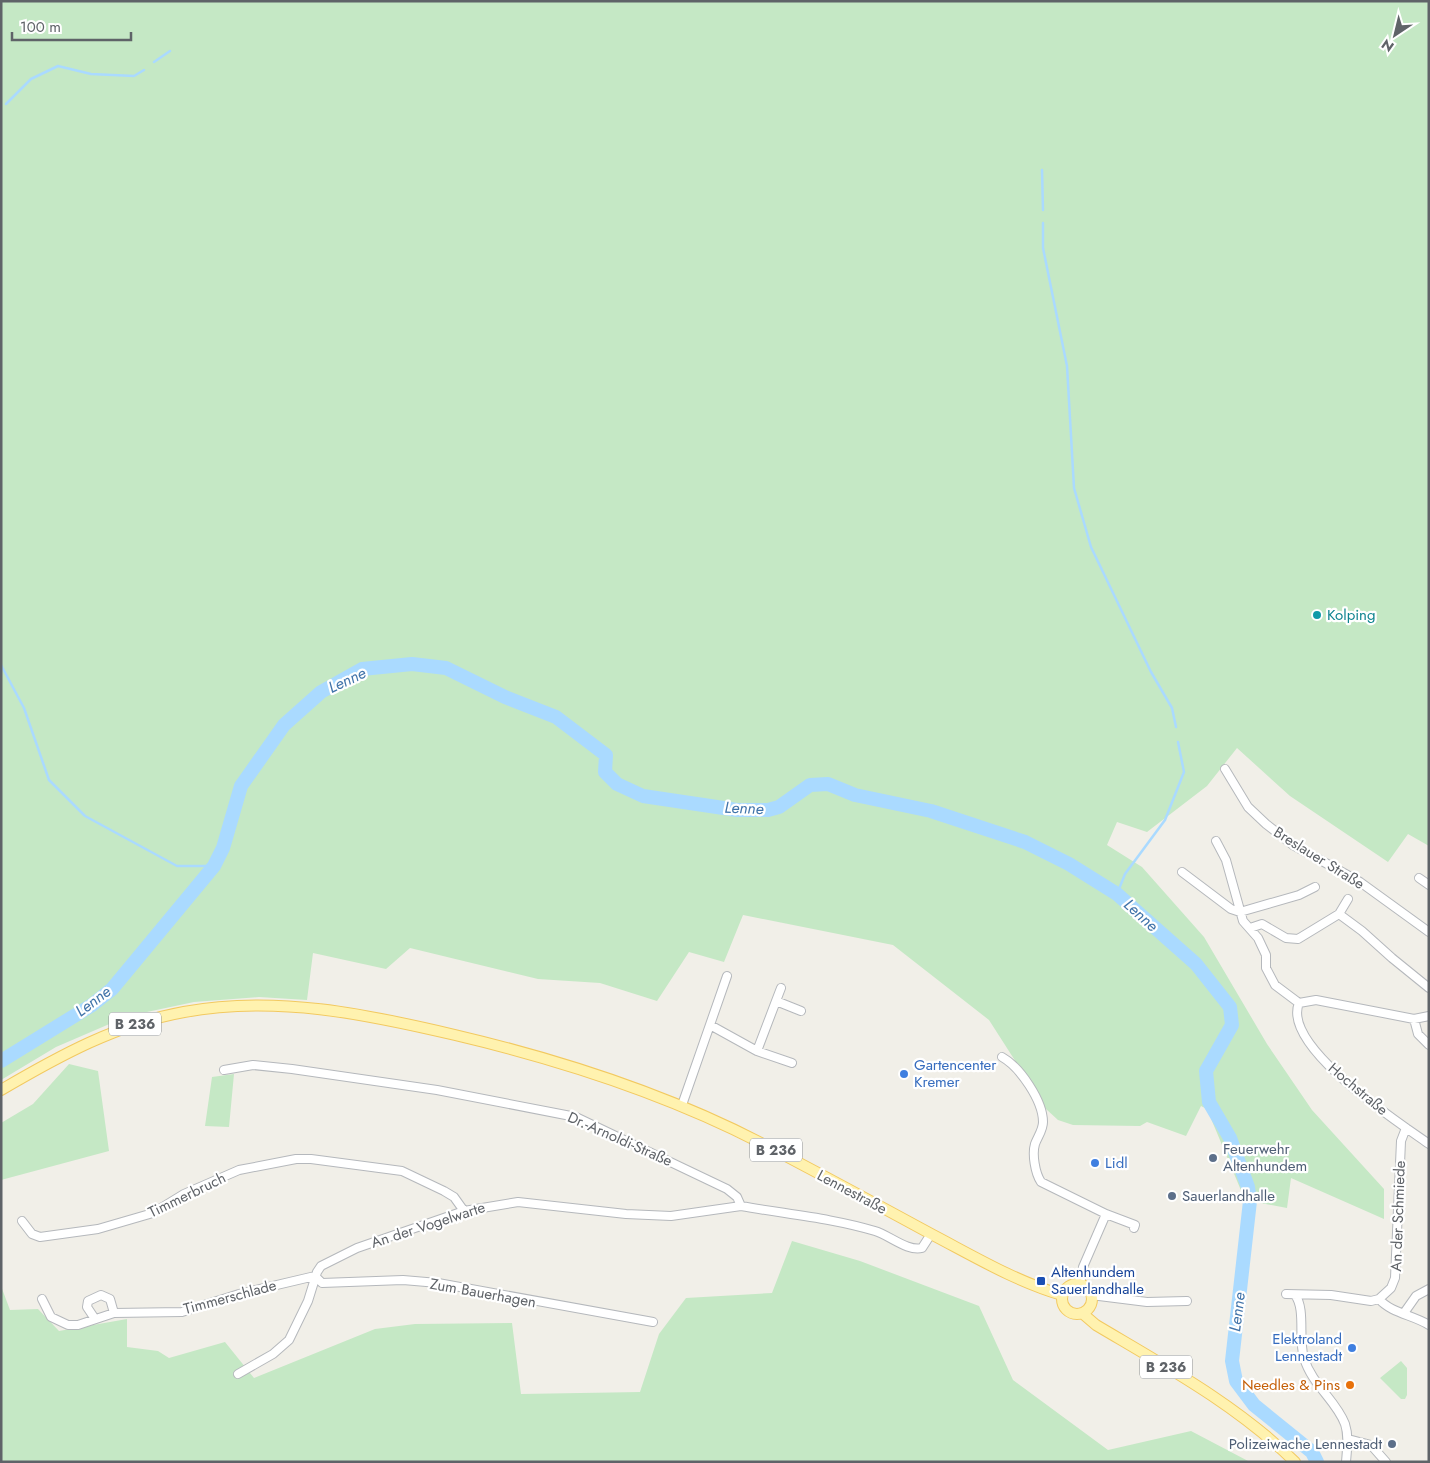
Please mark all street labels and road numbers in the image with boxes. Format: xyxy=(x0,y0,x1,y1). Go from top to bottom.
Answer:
street label: Breslauer Straße xyxy=(1269,821,1369,895)
road number: B 236 xyxy=(109,1012,161,1036)
street label: Hochstraße xyxy=(1323,1057,1393,1121)
street label: Dr.-Arnoldi-Straße xyxy=(564,1106,676,1172)
road number: B 236 xyxy=(750,1138,802,1162)
street label: An der Schmiede xyxy=(1385,1160,1411,1272)
street label: Lennestraße xyxy=(813,1164,891,1220)
street label: Timmerbruch xyxy=(145,1167,229,1223)
street label: An der Vogelwarte xyxy=(368,1196,488,1254)
street label: Zum Bauerhagen xyxy=(428,1273,538,1313)
street label: Timmerschlade xyxy=(181,1274,279,1320)
road number: B 236 xyxy=(1140,1355,1192,1378)

